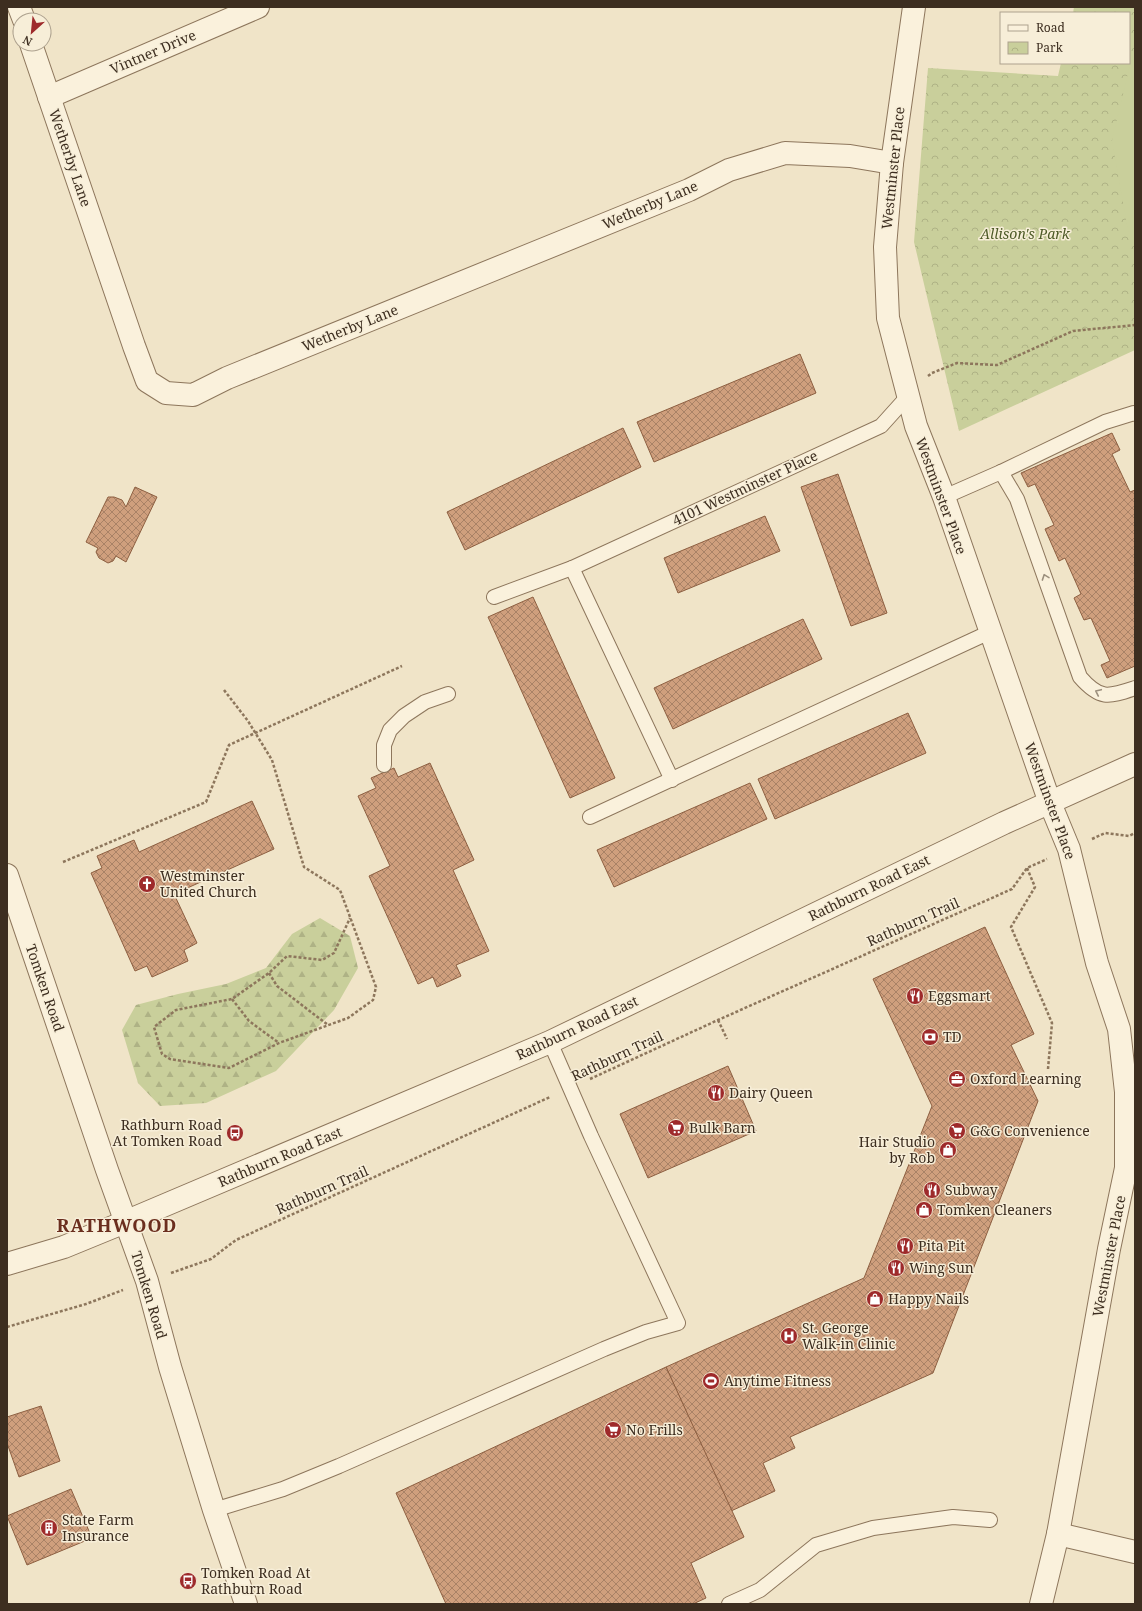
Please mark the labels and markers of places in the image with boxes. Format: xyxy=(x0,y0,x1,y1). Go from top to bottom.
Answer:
place label: Westminster United Church xyxy=(160,866,257,901)
church icon: Westminster United Church xyxy=(137,874,157,894)
restaurant icon: Eggsmart xyxy=(905,986,925,1006)
place label: Eggsmart xyxy=(928,986,991,1005)
bank icon: TD xyxy=(920,1027,940,1047)
place label: TD xyxy=(943,1027,962,1046)
office icon: Oxford Learning xyxy=(947,1069,967,1089)
place label: Oxford Learning xyxy=(970,1069,1082,1088)
restaurant icon: Dairy Queen xyxy=(706,1083,726,1103)
place label: Dairy Queen xyxy=(729,1083,813,1102)
place label: Rathburn Road At Tomken Road xyxy=(113,1115,222,1150)
supermarket icon: Bulk Barn xyxy=(666,1118,686,1138)
place label: Bulk Barn xyxy=(689,1118,756,1137)
supermarket icon: G&G Convenience xyxy=(947,1121,967,1141)
place label: G&G Convenience xyxy=(970,1121,1090,1140)
bus stop icon: Rathburn Road At Tomken Road xyxy=(225,1123,245,1143)
place label: Hair Studio by Rob xyxy=(859,1132,935,1167)
shop icon: Hair Studio by Rob xyxy=(938,1140,958,1160)
restaurant icon: Subway xyxy=(922,1180,942,1200)
place label: Subway xyxy=(945,1180,998,1199)
shop icon: Tomken Cleaners xyxy=(914,1200,934,1220)
place label: Tomken Cleaners xyxy=(937,1200,1052,1219)
restaurant icon: Pita Pit xyxy=(895,1236,915,1256)
place label: Pita Pit xyxy=(918,1236,965,1255)
restaurant icon: Wing Sun xyxy=(886,1258,906,1278)
place label: Wing Sun xyxy=(909,1258,974,1277)
shop icon: Happy Nails xyxy=(865,1289,885,1309)
place label: Happy Nails xyxy=(888,1289,969,1308)
place label: St. George Walk-in Clinic xyxy=(802,1318,896,1353)
hospital icon: St. George Walk-in Clinic xyxy=(779,1326,799,1346)
sports icon: Anytime Fitness xyxy=(701,1371,721,1391)
place label: Anytime Fitness xyxy=(724,1371,831,1390)
supermarket icon: No Frills xyxy=(603,1420,623,1440)
place label: No Frills xyxy=(626,1420,683,1439)
place label: State Farm Insurance xyxy=(62,1510,134,1545)
building icon: State Farm Insurance xyxy=(39,1518,59,1538)
place label: Tomken Road At Rathburn Road xyxy=(201,1563,311,1598)
bus stop icon: Tomken Road At Rathburn Road xyxy=(178,1571,198,1591)

